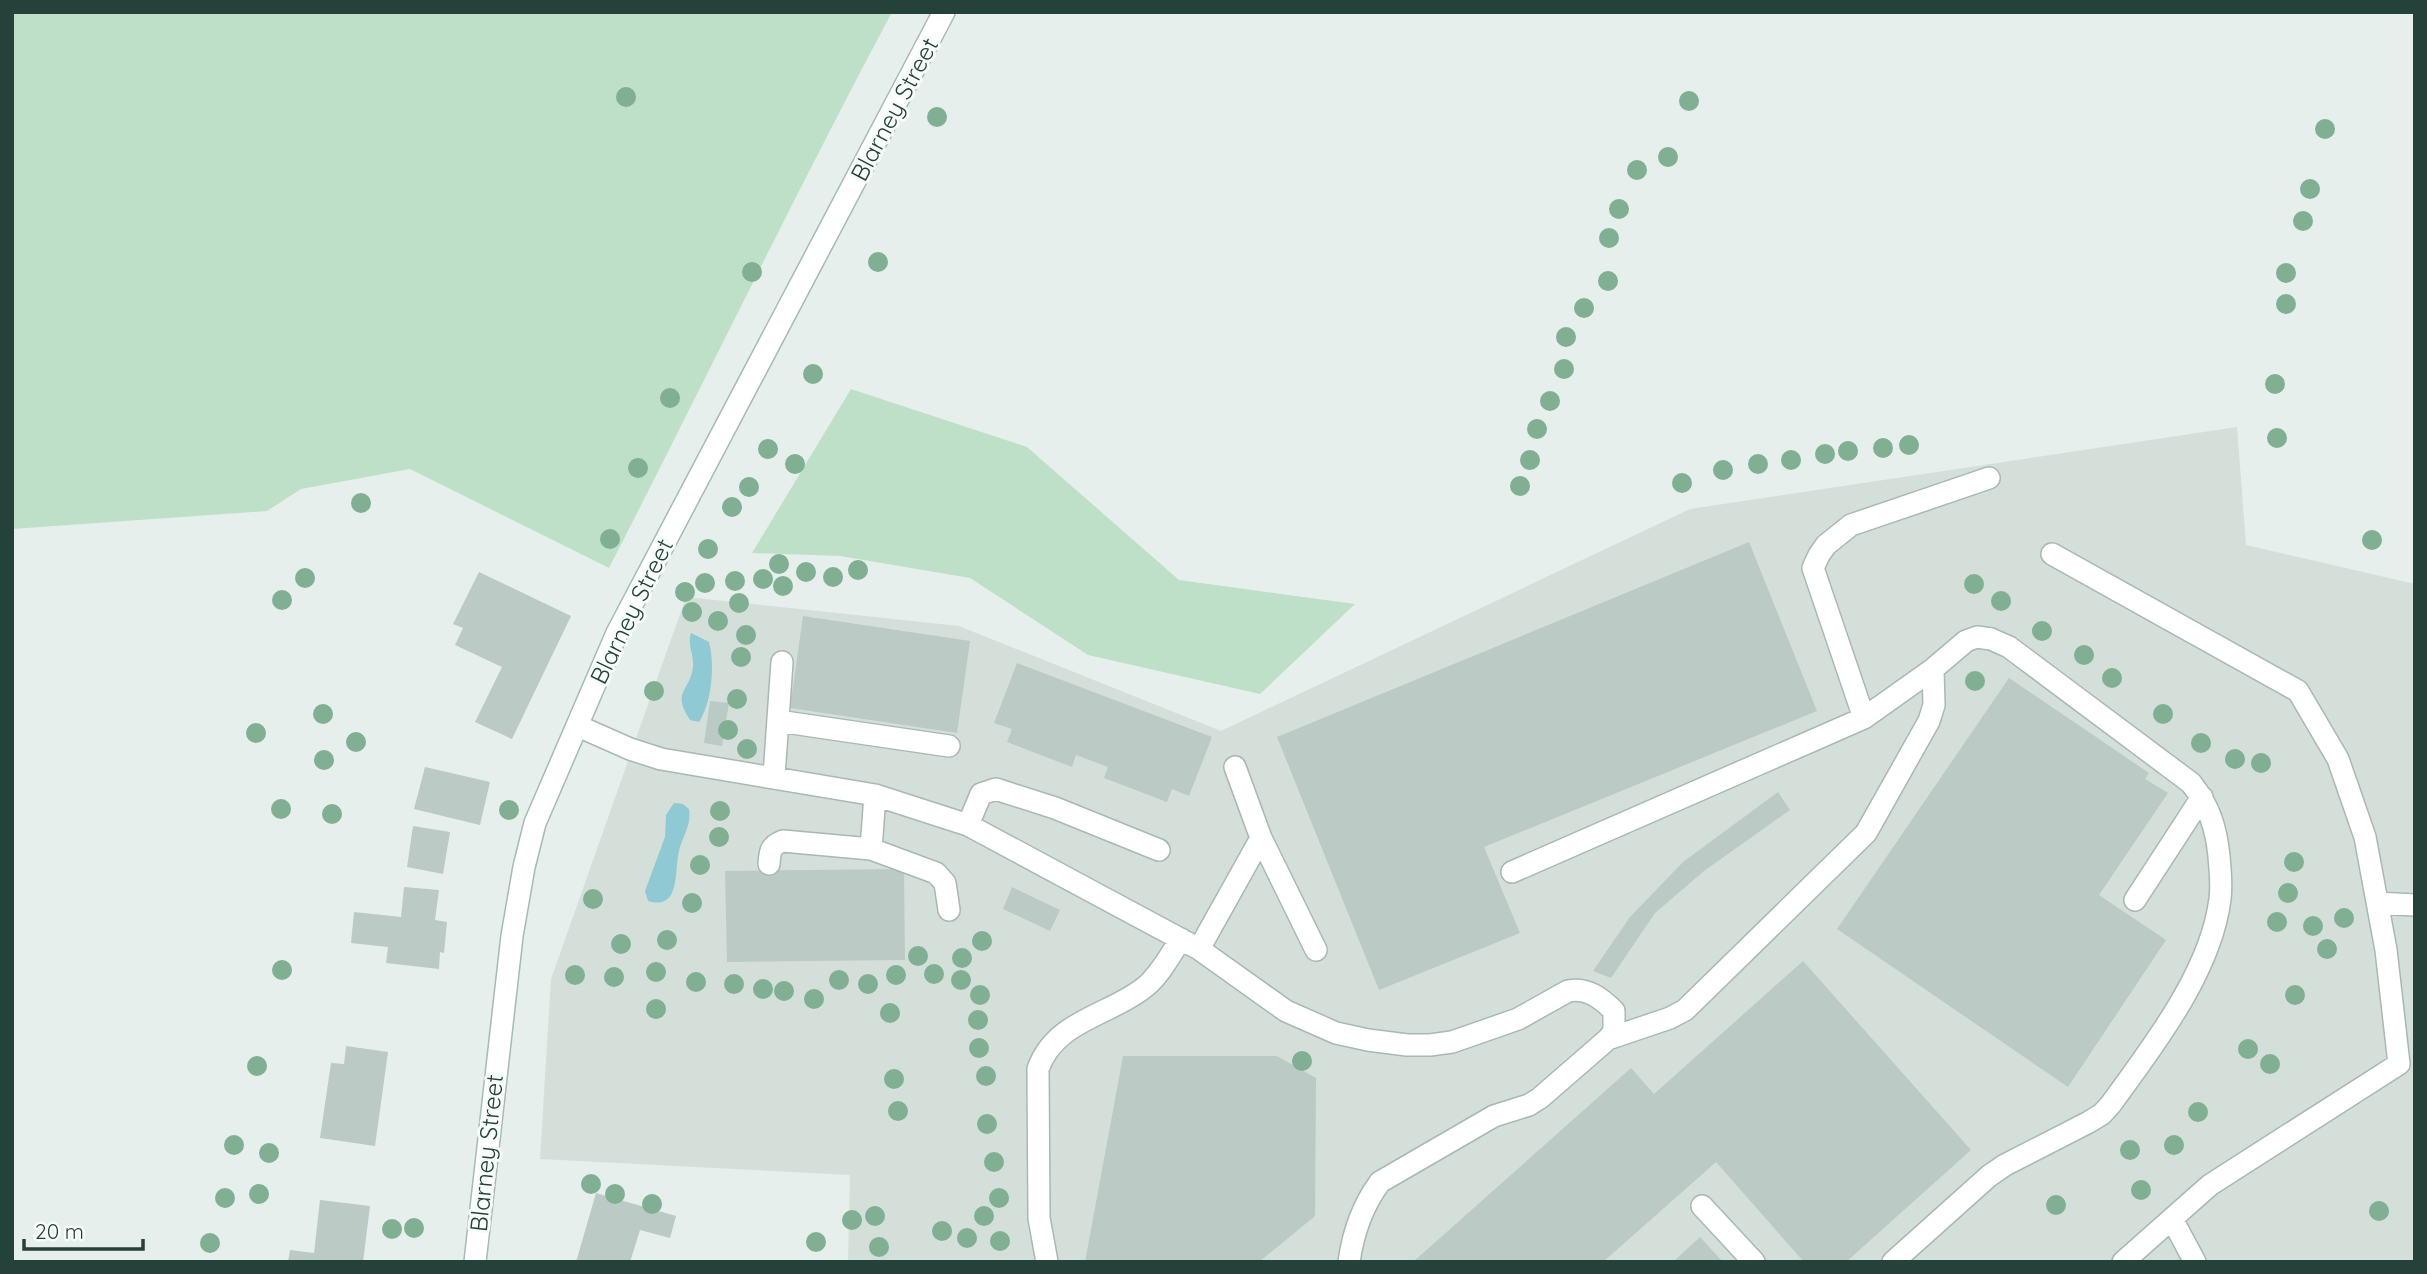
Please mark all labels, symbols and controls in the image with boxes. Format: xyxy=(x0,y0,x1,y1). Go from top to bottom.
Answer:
street label: Blarney Street xyxy=(844,32,944,186)
street label: Blarney Street xyxy=(583,533,679,689)
street label: Blarney Street xyxy=(463,1073,509,1233)
scale bar xyxy=(24,1208,144,1252)
text: 20 m xyxy=(35,1218,84,1244)

